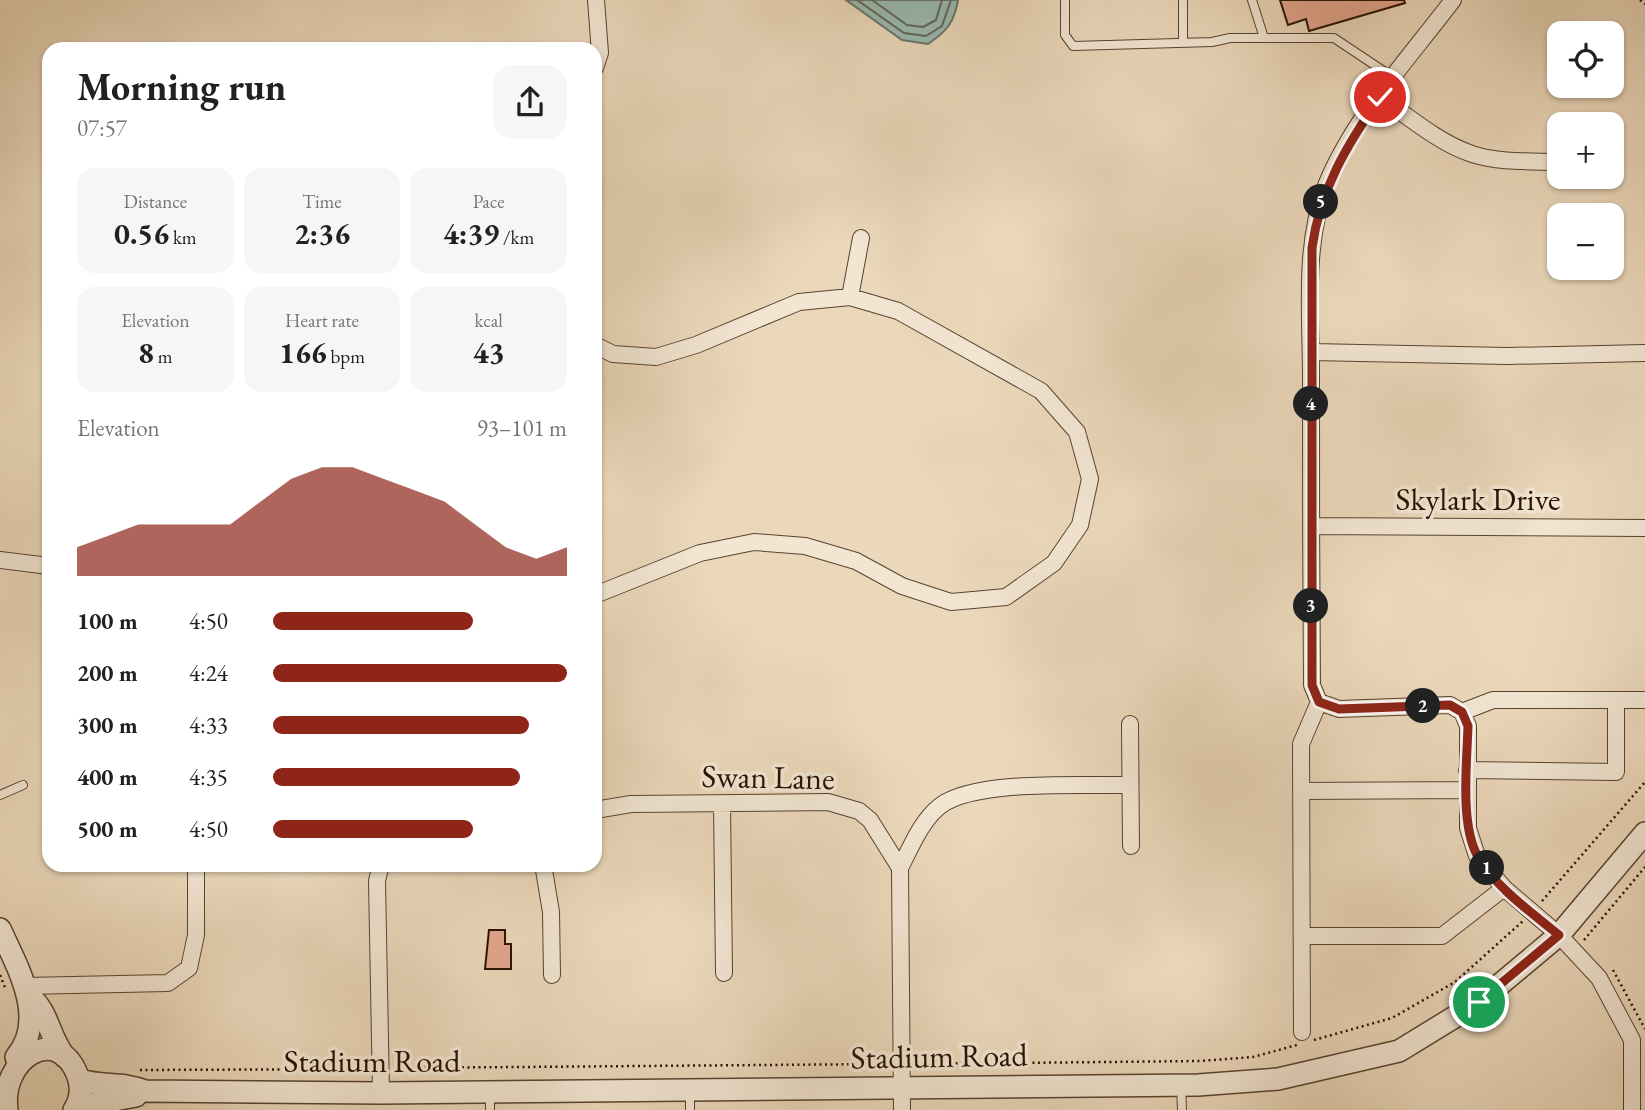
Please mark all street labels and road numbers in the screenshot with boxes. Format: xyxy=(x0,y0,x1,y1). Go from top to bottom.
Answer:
street label: Skylark Drive xyxy=(1396,478,1560,520)
street label: Swan Lane xyxy=(701,755,835,799)
street label: Stadium Road xyxy=(850,1033,1029,1079)
street label: Stadium Road xyxy=(284,1040,461,1082)

